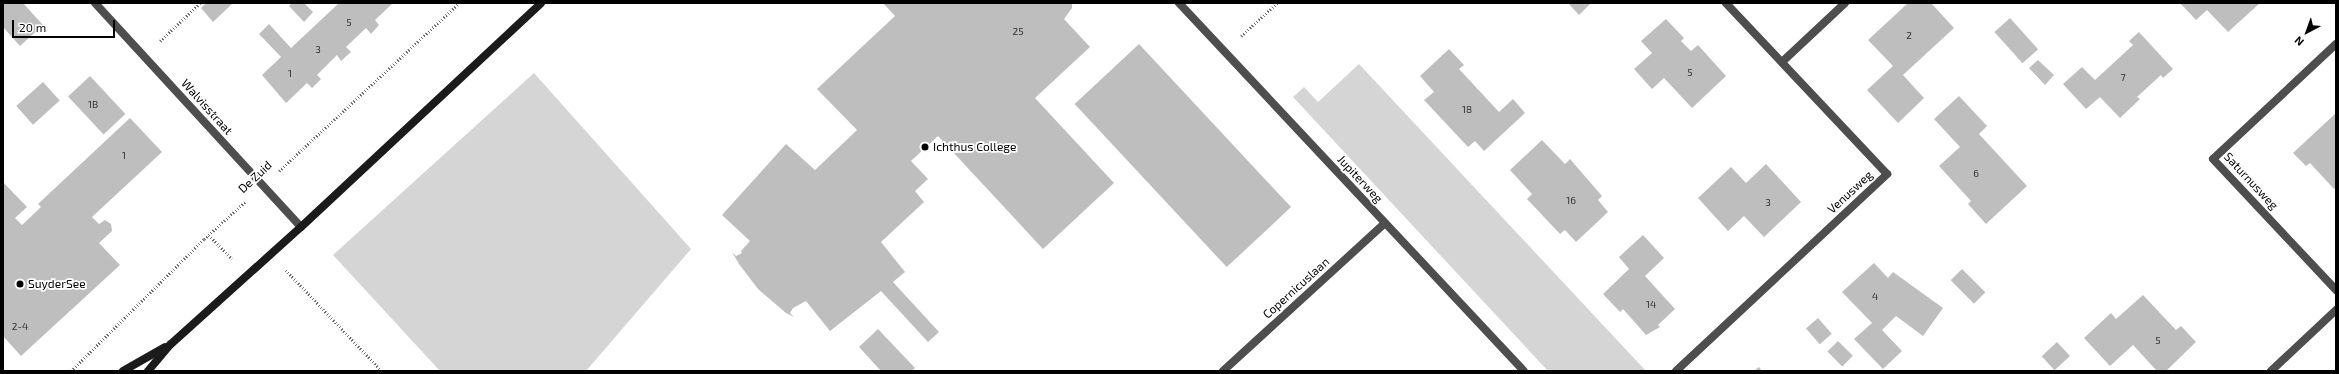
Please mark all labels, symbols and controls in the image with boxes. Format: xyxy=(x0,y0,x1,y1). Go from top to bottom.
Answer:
scale bar xyxy=(14,12,117,38)
north arrow xyxy=(2287,12,2327,52)
house number: 5 xyxy=(346,17,352,29)
text: 20 m xyxy=(19,20,46,34)
house number: 25 xyxy=(1013,26,1023,38)
house number: 2 xyxy=(1906,30,1912,42)
text: N xyxy=(2292,34,2306,49)
house number: 3 xyxy=(315,44,321,56)
house number: 5 xyxy=(1687,67,1693,79)
house number: 1 xyxy=(288,68,292,80)
house number: 7 xyxy=(2120,72,2126,84)
street label: Walvisstraat xyxy=(178,76,236,138)
house number: 1B xyxy=(88,99,98,111)
house number: 18 xyxy=(1462,104,1472,116)
place label: Ichthus College xyxy=(933,140,1016,154)
marker: Ichthus College xyxy=(920,142,930,152)
house number: 1 xyxy=(122,150,126,162)
street label: Saturnusweg xyxy=(2221,150,2281,212)
street label: Jupiterweg xyxy=(1334,152,1386,206)
street label: De Zuid xyxy=(235,158,275,196)
street label: Venusweg xyxy=(1825,168,1875,216)
house number: 6 xyxy=(1973,168,1979,180)
house number: 16 xyxy=(1566,195,1576,207)
house number: 3 xyxy=(1765,197,1771,209)
street label: Copernicuslaan xyxy=(1260,254,1332,322)
place label: SuyderSee xyxy=(28,277,86,291)
marker: SuyderSee xyxy=(15,279,25,289)
house number: 4 xyxy=(1872,291,1878,303)
house number: 14 xyxy=(1646,299,1656,311)
house number: 2-4 xyxy=(12,321,28,333)
house number: 5 xyxy=(2155,335,2161,347)

